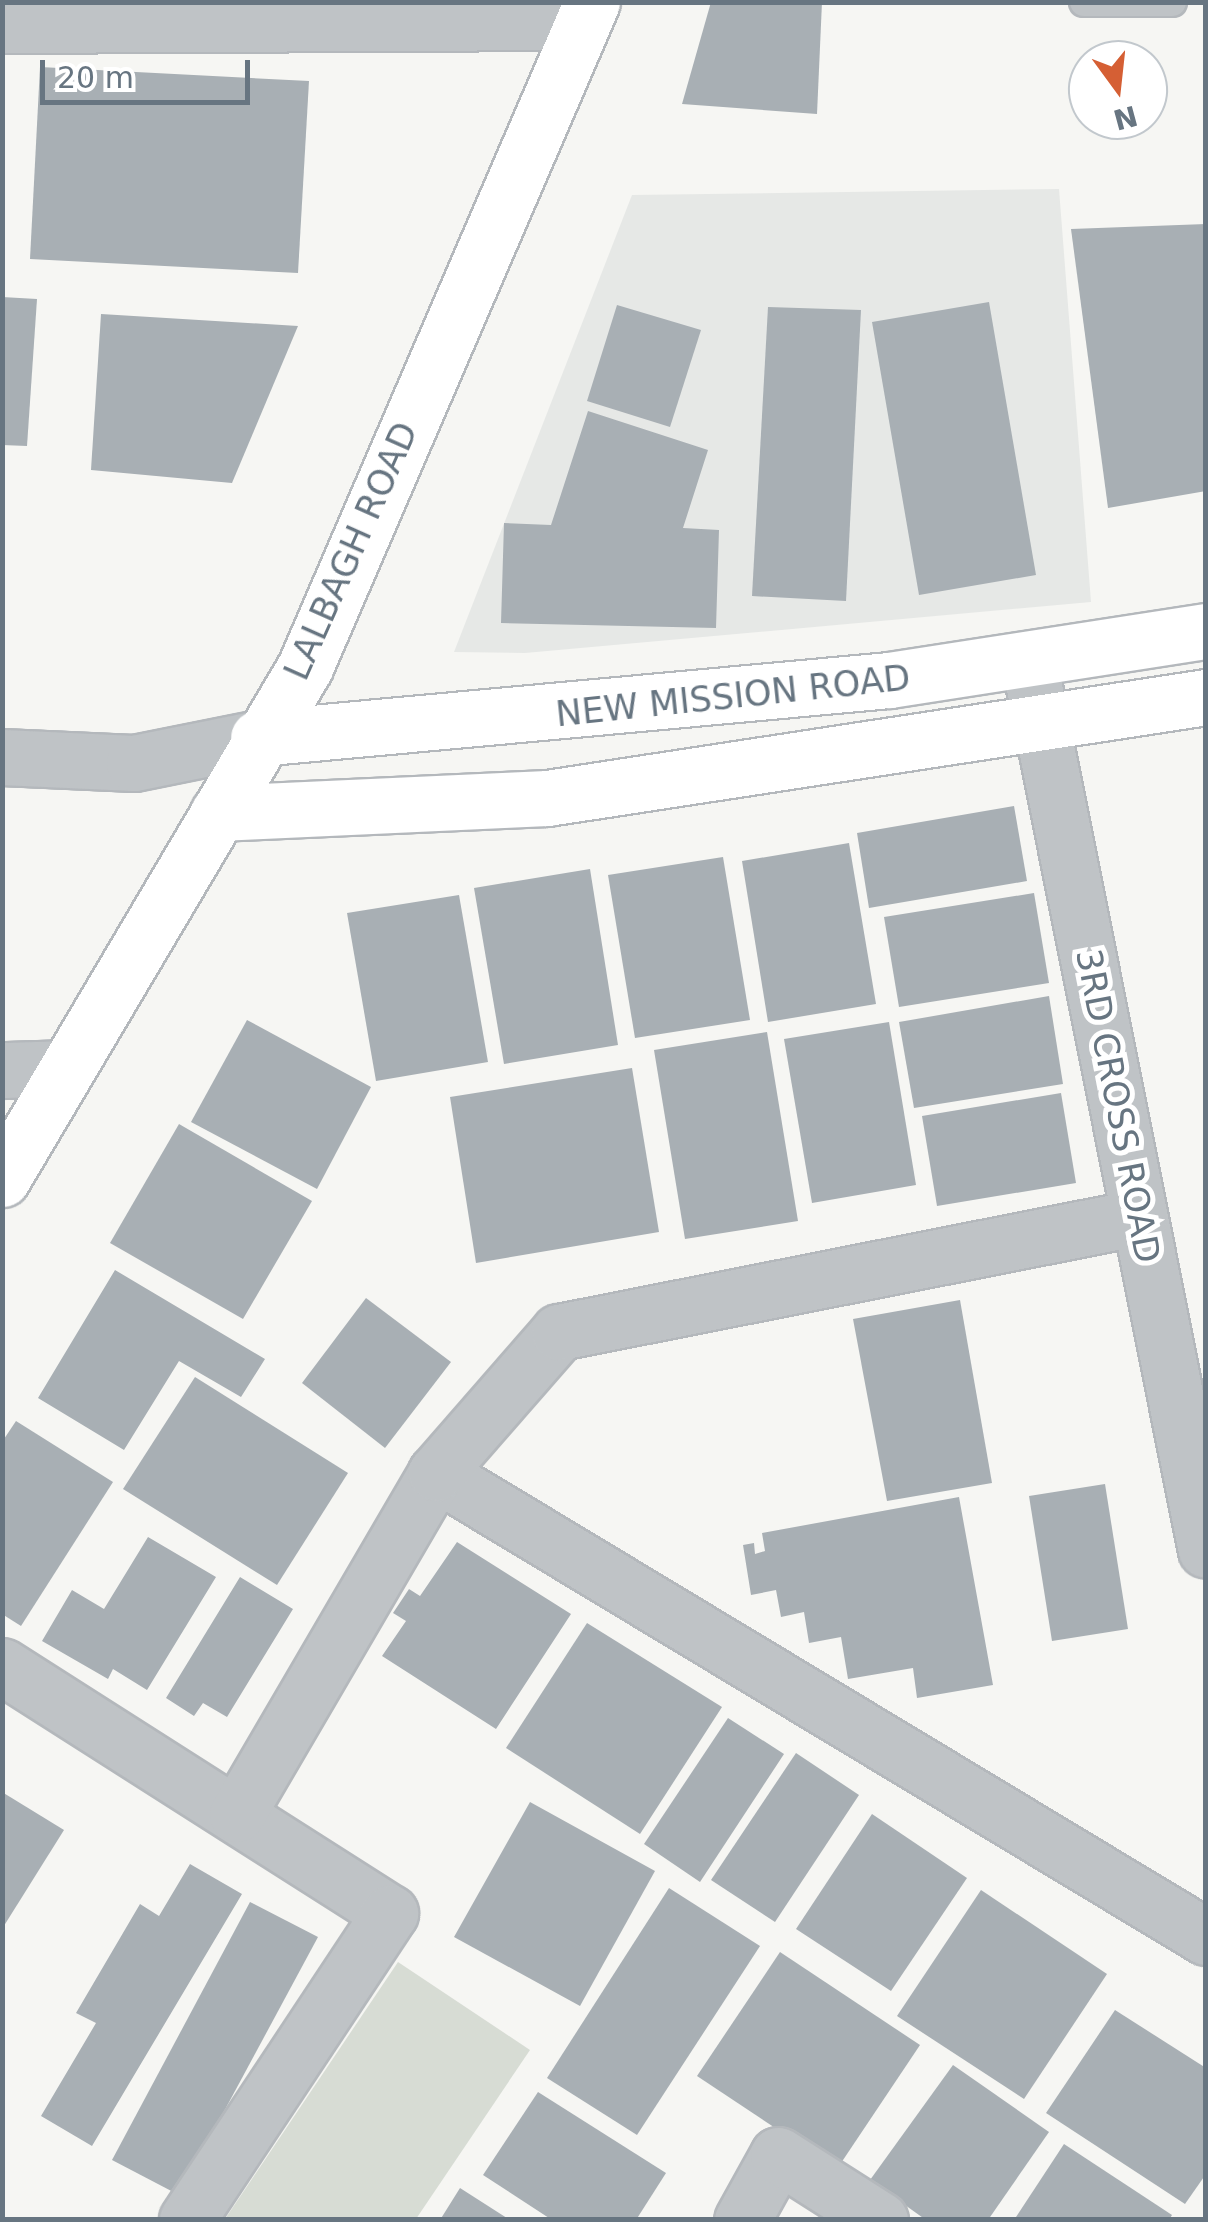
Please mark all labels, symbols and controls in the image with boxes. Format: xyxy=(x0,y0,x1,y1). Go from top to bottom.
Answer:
scale bar xyxy=(45,40,255,102)
north arrow xyxy=(1068,40,1168,140)
text: 20 m xyxy=(57,60,134,95)
text: N xyxy=(1110,99,1141,136)
street label: LALBAGH ROAD xyxy=(275,416,427,686)
street label: NEW MISSION ROAD xyxy=(554,656,912,736)
street label: 3RD CROSS ROAD xyxy=(1067,946,1169,1266)

